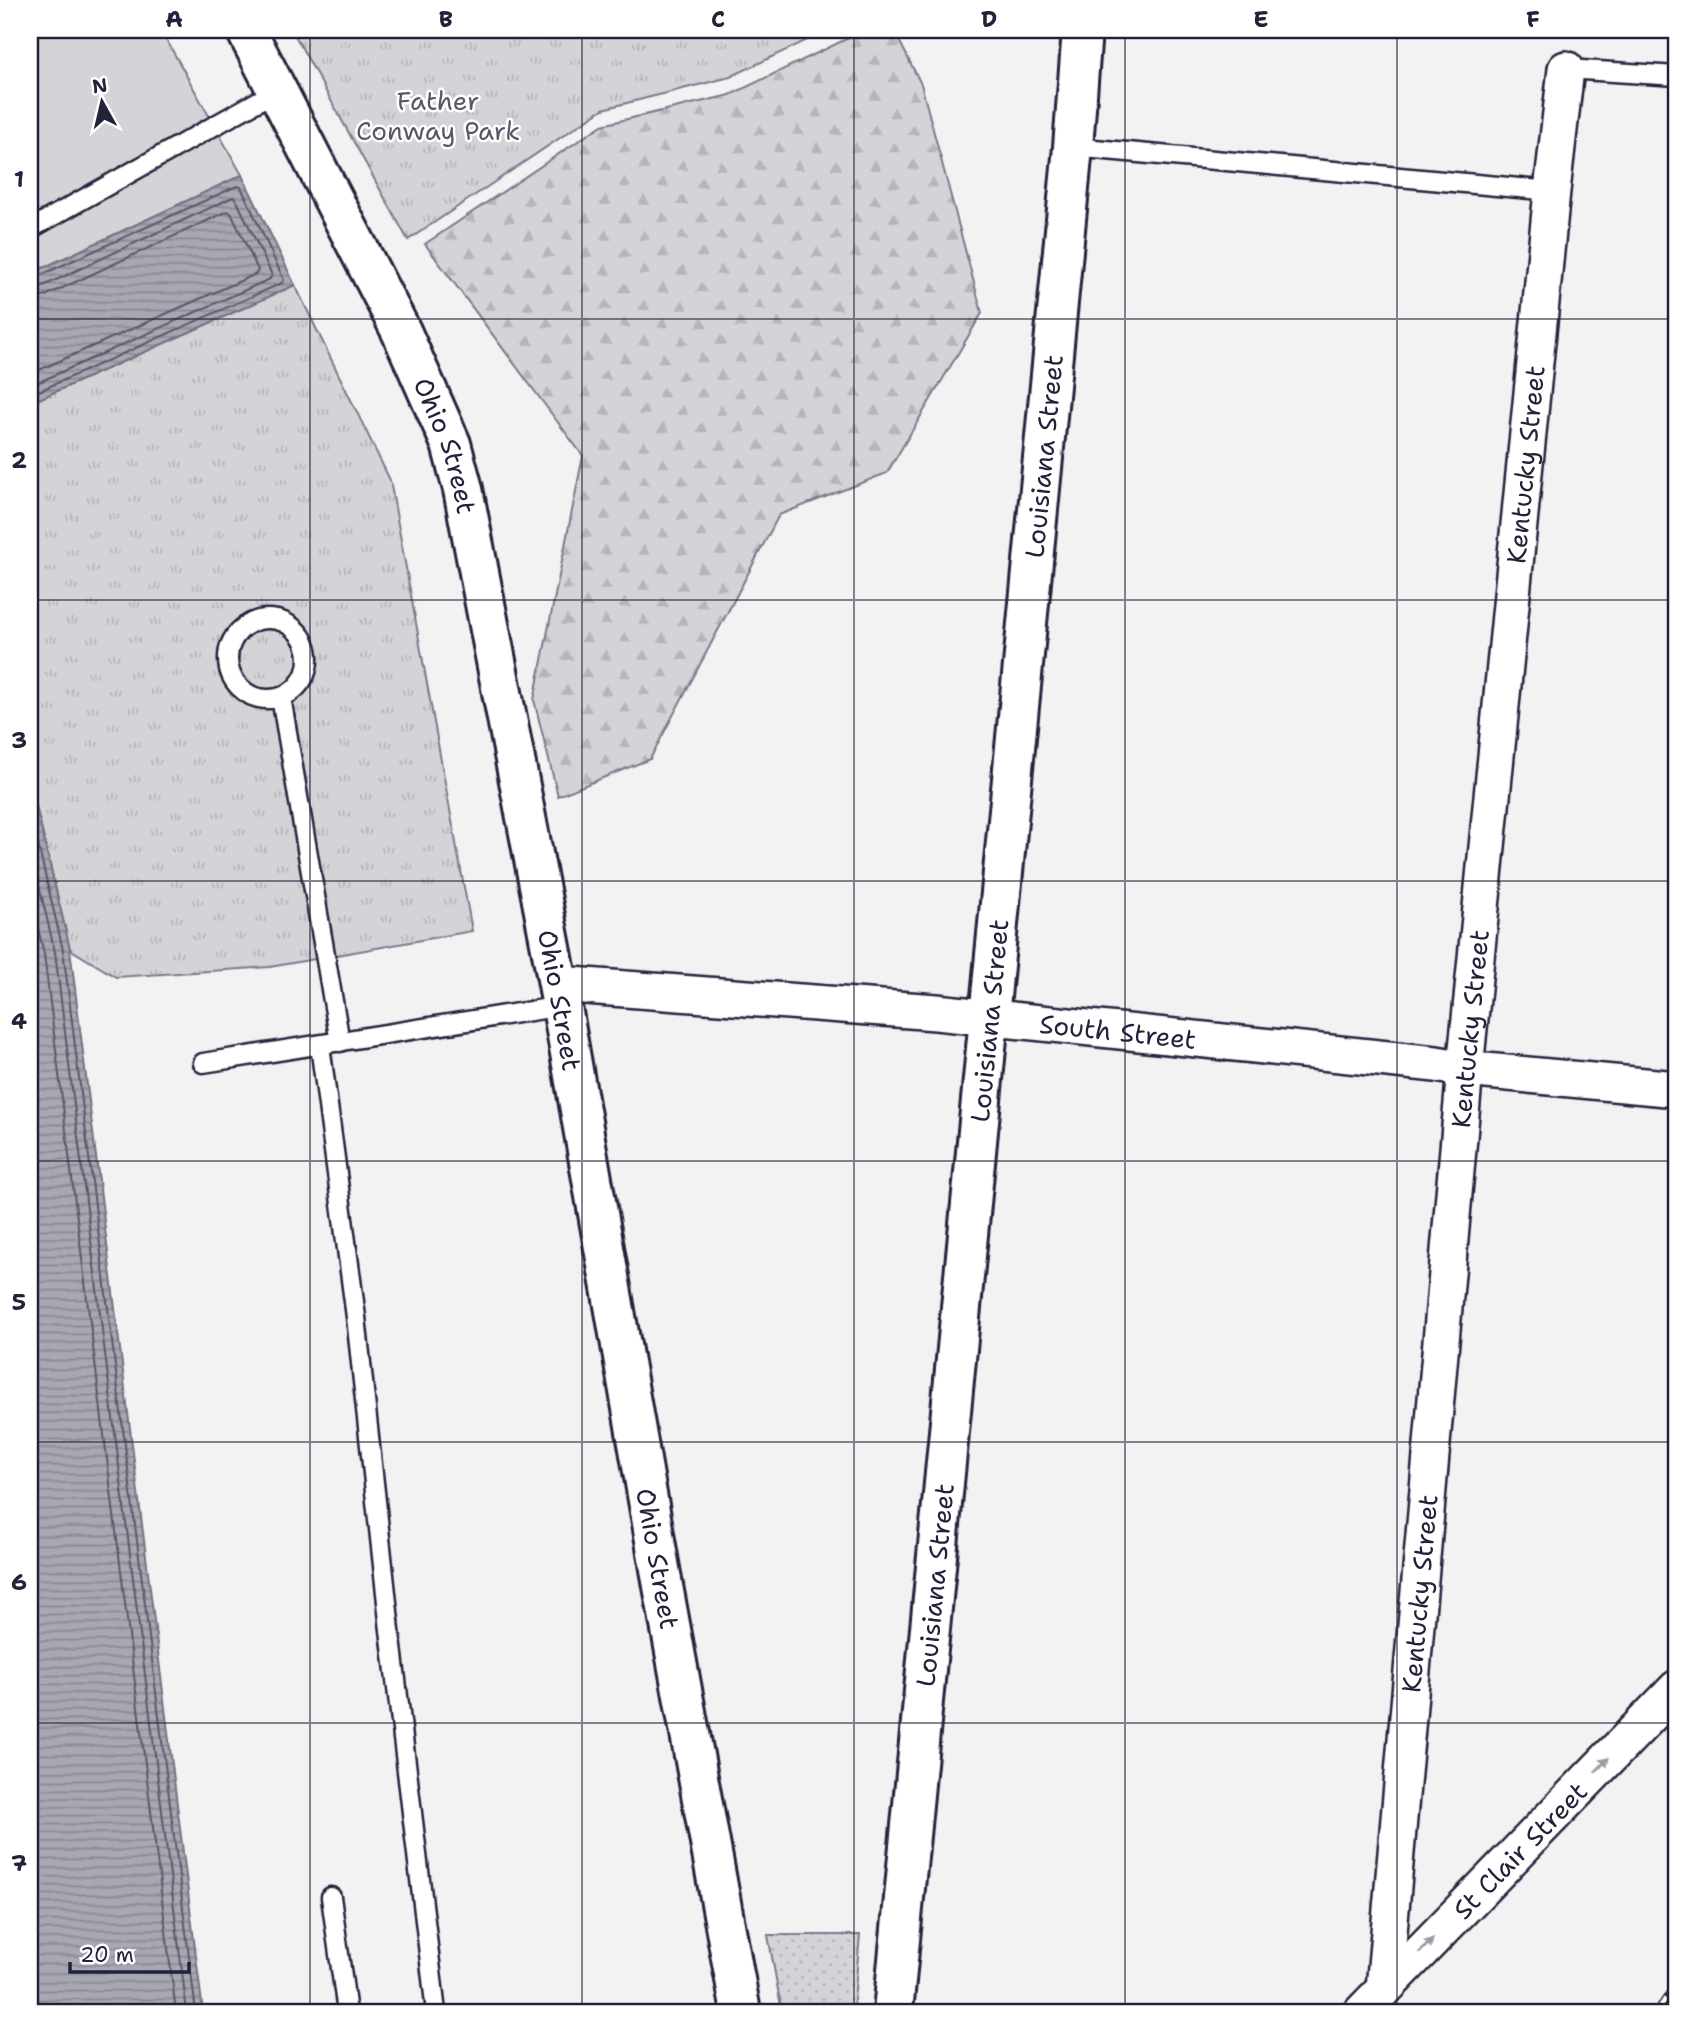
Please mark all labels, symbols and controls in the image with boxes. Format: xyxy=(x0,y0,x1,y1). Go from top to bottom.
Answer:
text: A xyxy=(165,4,183,34)
text: B xyxy=(439,4,453,34)
text: C xyxy=(711,4,725,34)
text: D xyxy=(981,4,997,34)
text: E xyxy=(1253,4,1269,34)
text: F xyxy=(1526,4,1540,34)
north arrow xyxy=(66,66,136,136)
text: N xyxy=(91,72,109,99)
park label: Father Conway Park xyxy=(356,83,520,148)
text: 1 xyxy=(14,164,24,194)
street label: Louisiana Street xyxy=(1016,353,1070,559)
street label: Kentucky Street xyxy=(1498,364,1552,565)
street label: Ohio Street xyxy=(406,372,485,516)
text: 2 xyxy=(11,445,27,475)
text: 3 xyxy=(11,725,27,755)
street label: Louisiana Street xyxy=(961,917,1016,1124)
street label: Ohio Street xyxy=(530,927,590,1073)
street label: Kentucky Street xyxy=(1442,928,1496,1129)
street label: South Street xyxy=(1038,1005,1198,1056)
text: 4 xyxy=(11,1006,27,1036)
text: 5 xyxy=(12,1287,26,1317)
street label: Louisiana Street xyxy=(907,1482,961,1688)
street label: Ohio Street xyxy=(629,1485,688,1632)
street label: Kentucky Street xyxy=(1393,1493,1445,1694)
text: 6 xyxy=(11,1567,27,1597)
one-way arrow xyxy=(1594,1757,1610,1773)
street label: St Clair Street xyxy=(1445,1774,1594,1926)
text: 7 xyxy=(11,1848,27,1878)
scale bar xyxy=(70,1930,189,1974)
one-way arrow xyxy=(1418,1938,1434,1955)
text: 20 m xyxy=(80,1941,134,1969)

